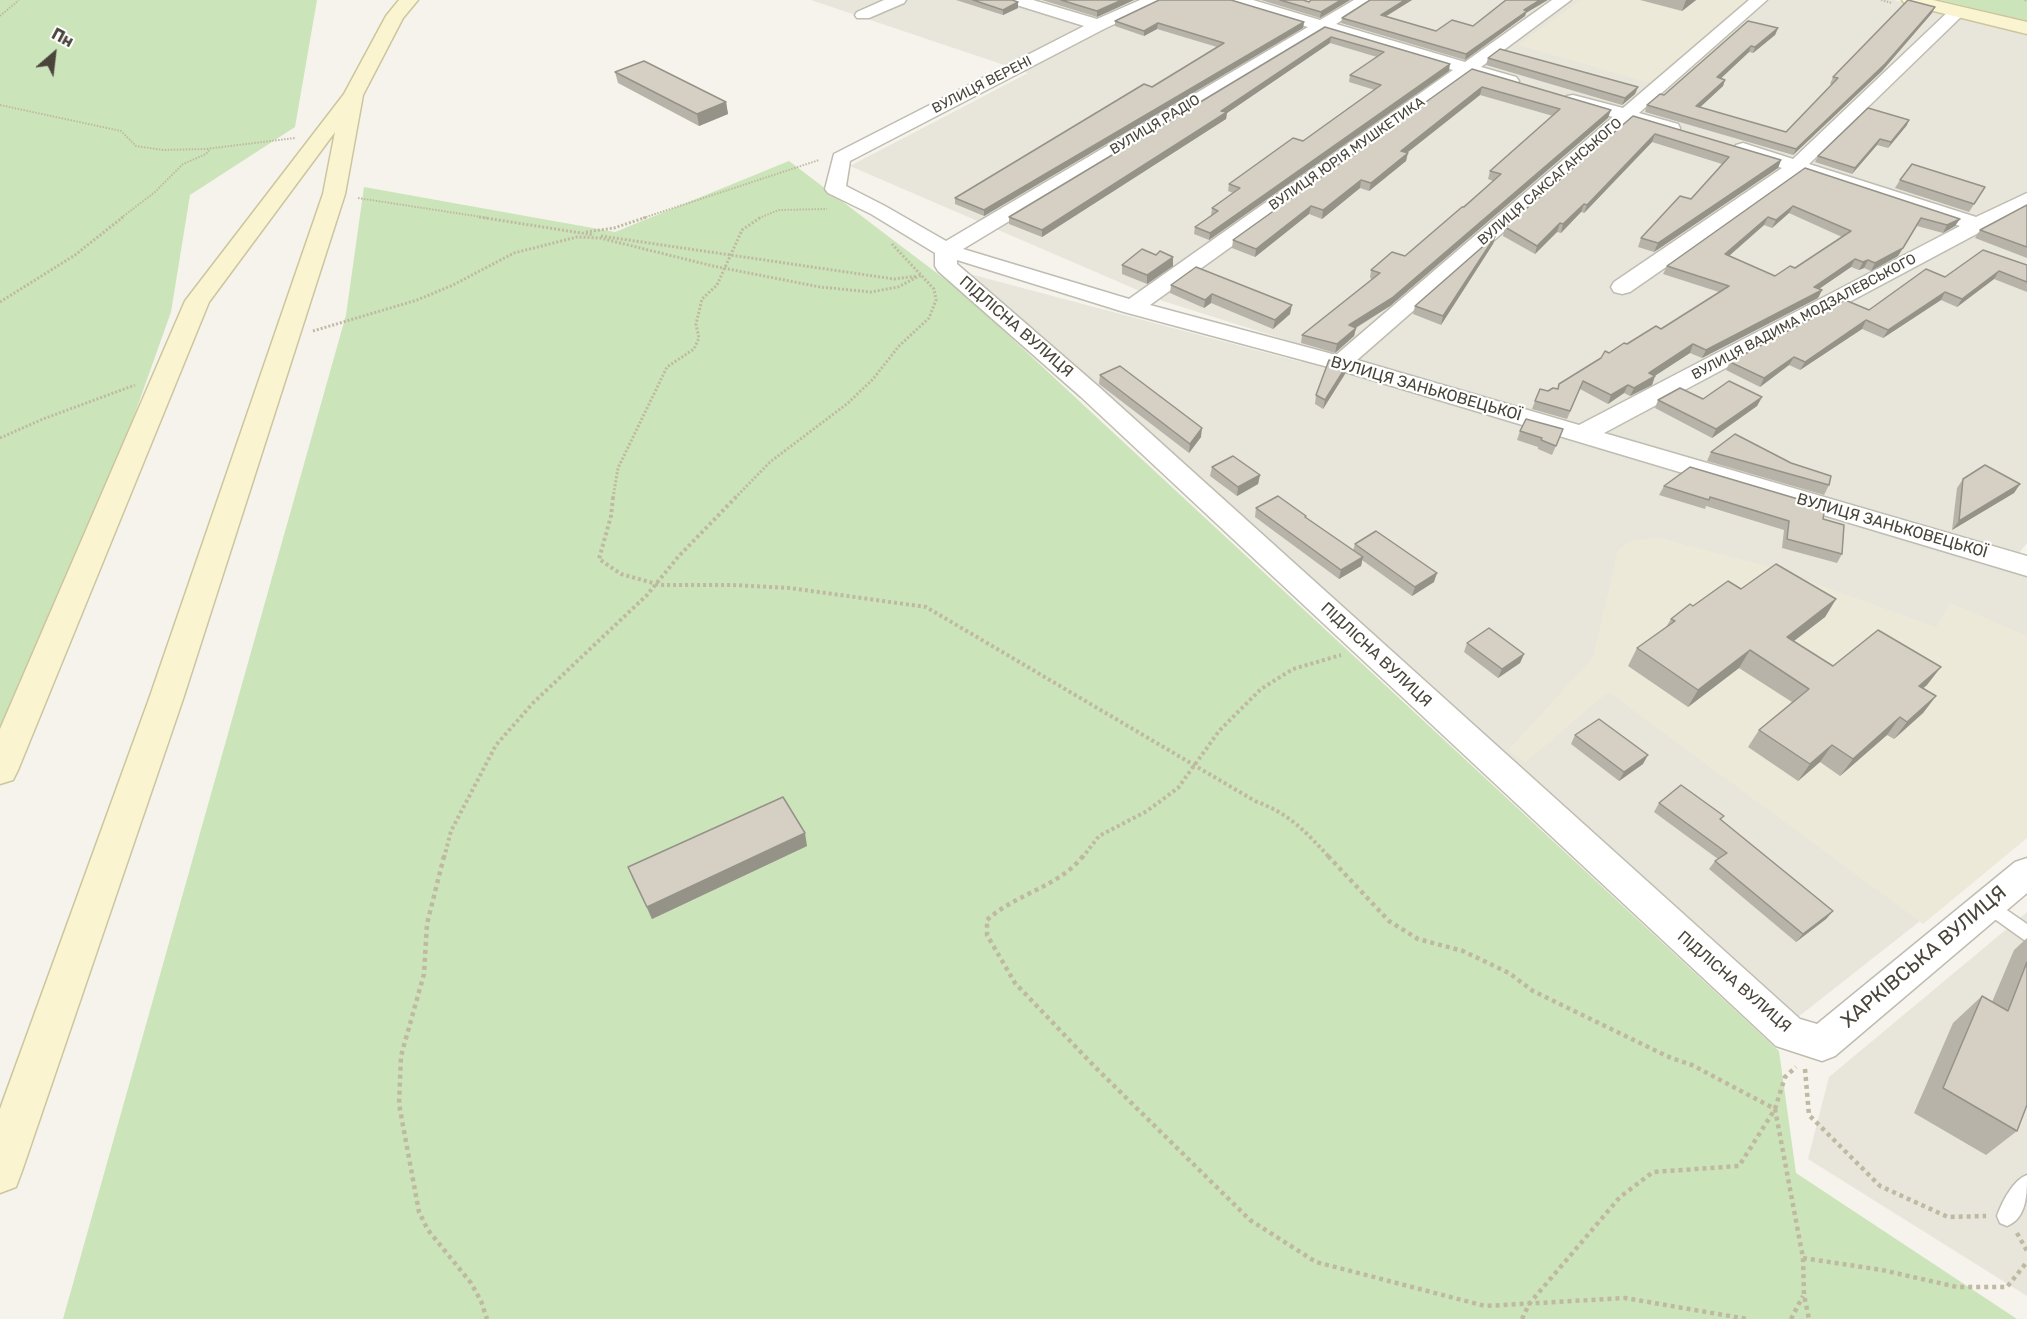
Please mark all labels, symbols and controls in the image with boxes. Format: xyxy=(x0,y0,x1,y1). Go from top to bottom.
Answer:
north arrow xyxy=(24,24,84,84)
text: Пн xyxy=(48,24,77,51)
street label: ВУЛИЦЯ ВЕРЕНІ xyxy=(929,53,1035,117)
street label: ВУЛИЦЯ РАДІО xyxy=(1107,92,1203,158)
street label: ВУЛИЦЯ ЮРІЯ МУШКЕТИКА xyxy=(1266,94,1428,214)
street label: ВУЛИЦЯ САКСАГАНСЬКОГО xyxy=(1475,115,1625,249)
street label: ВУЛИЦЯ ВАДИМА МОДЗАЛЕВСЬКОГО xyxy=(1689,250,1919,384)
street label: ПІДЛІСНА ВУЛИЦЯ xyxy=(955,272,1077,382)
street label: ВУЛИЦЯ ЗАНЬКОВЕЦЬКОЇ xyxy=(1328,353,1524,425)
street label: ВУЛИЦЯ ЗАНЬКОВЕЦЬКОЇ xyxy=(1794,490,1990,562)
street label: ПІДЛІСНА ВУЛИЦЯ xyxy=(1317,599,1435,711)
street label: ХАРКІВСЬКА ВУЛИЦЯ xyxy=(1836,881,2012,1033)
street label: ПІДЛІСНА ВУЛИЦЯ xyxy=(1673,927,1795,1037)

